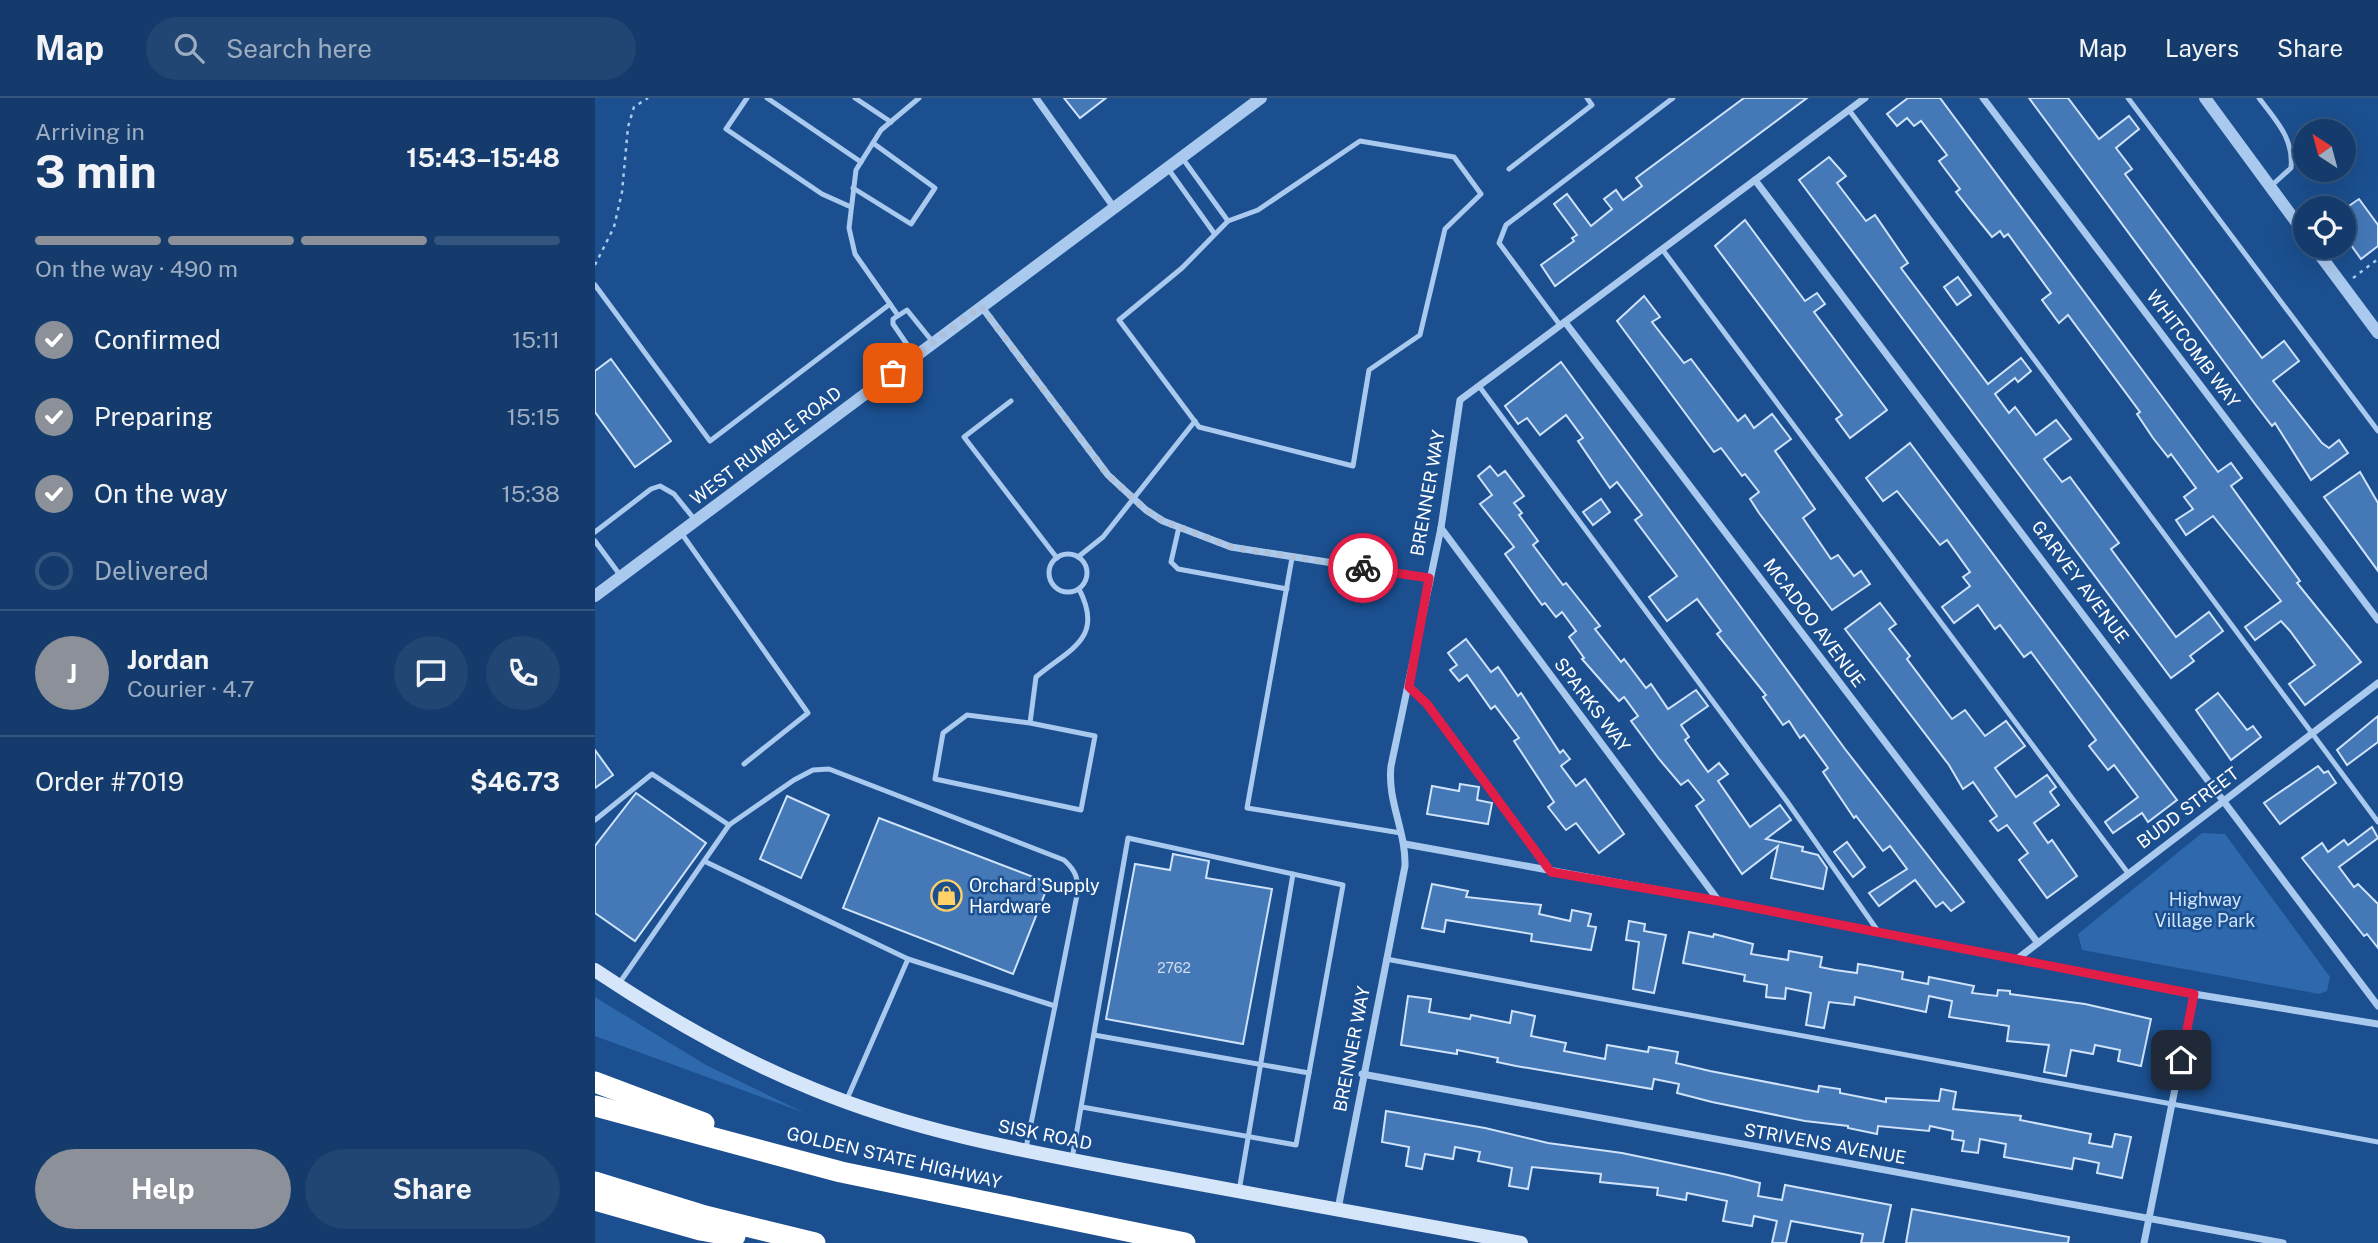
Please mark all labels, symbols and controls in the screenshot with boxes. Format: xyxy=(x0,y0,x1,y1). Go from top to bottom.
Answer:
search box xyxy=(146,17,636,80)
text: Map xyxy=(35,29,104,67)
icon: search xyxy=(170,29,208,67)
text: Search here xyxy=(226,33,372,64)
text: Map xyxy=(2078,34,2127,62)
text: Layers xyxy=(2165,34,2239,62)
text: Share xyxy=(2277,34,2343,62)
text: Arriving in xyxy=(35,118,145,145)
north arrow xyxy=(2293,119,2355,182)
map controls xyxy=(2293,119,2356,259)
text: 15:43–15:48 xyxy=(406,142,560,173)
text: 3 min xyxy=(35,144,157,198)
button: locate xyxy=(2293,196,2356,259)
text: On the way · 490 m xyxy=(35,255,238,282)
street label: WHITCOMB WAY xyxy=(2142,286,2244,412)
icon: check xyxy=(35,321,73,359)
text: Confirmed xyxy=(94,324,221,355)
text: 15:11 xyxy=(512,326,560,353)
pin xyxy=(863,343,923,403)
icon: bag xyxy=(874,354,912,392)
street label: WEST RUMBLE ROAD xyxy=(686,382,845,509)
icon: check xyxy=(35,398,73,436)
text: Preparing xyxy=(94,401,213,432)
text: 15:15 xyxy=(507,403,560,430)
street label: BRENNER WAY xyxy=(1406,428,1449,558)
icon: check xyxy=(35,475,73,513)
text: On the way xyxy=(94,478,228,509)
text: 15:38 xyxy=(501,480,560,507)
street label: GARVEY AVENUE xyxy=(2028,516,2133,647)
courier xyxy=(1328,533,1398,603)
icon: bike xyxy=(1344,549,1382,587)
street label: MCADOO AVENUE xyxy=(1759,554,1870,691)
text: Delivered xyxy=(94,555,209,586)
button: chat xyxy=(394,636,468,710)
button: phone xyxy=(486,636,560,710)
text: Jordan xyxy=(127,644,209,675)
street label: SPARKS WAY xyxy=(1550,653,1635,756)
text: J xyxy=(67,658,77,689)
text: Courier · 4.7 xyxy=(127,675,255,702)
street label: BUDD STREET xyxy=(2133,762,2243,853)
text: Order #7019 xyxy=(35,766,184,797)
text: $46.73 xyxy=(470,766,560,797)
place label: Orchard Supply Hardware xyxy=(969,875,1100,917)
shop icon: Orchard Supply Hardware xyxy=(929,879,963,913)
park label: Highway Village Park xyxy=(2155,889,2255,931)
house number: 2762 xyxy=(1157,960,1191,976)
street label: BRENNER WAY xyxy=(1329,984,1374,1114)
pin xyxy=(2151,1030,2211,1090)
icon: home xyxy=(2162,1041,2200,1079)
street label: SISK ROAD xyxy=(996,1115,1094,1154)
street label: STRIVENS AVENUE xyxy=(1742,1119,1908,1168)
street label: GOLDEN STATE HIGHWAY xyxy=(785,1123,1004,1193)
button: Help xyxy=(35,1149,291,1229)
button: Share xyxy=(305,1149,560,1229)

